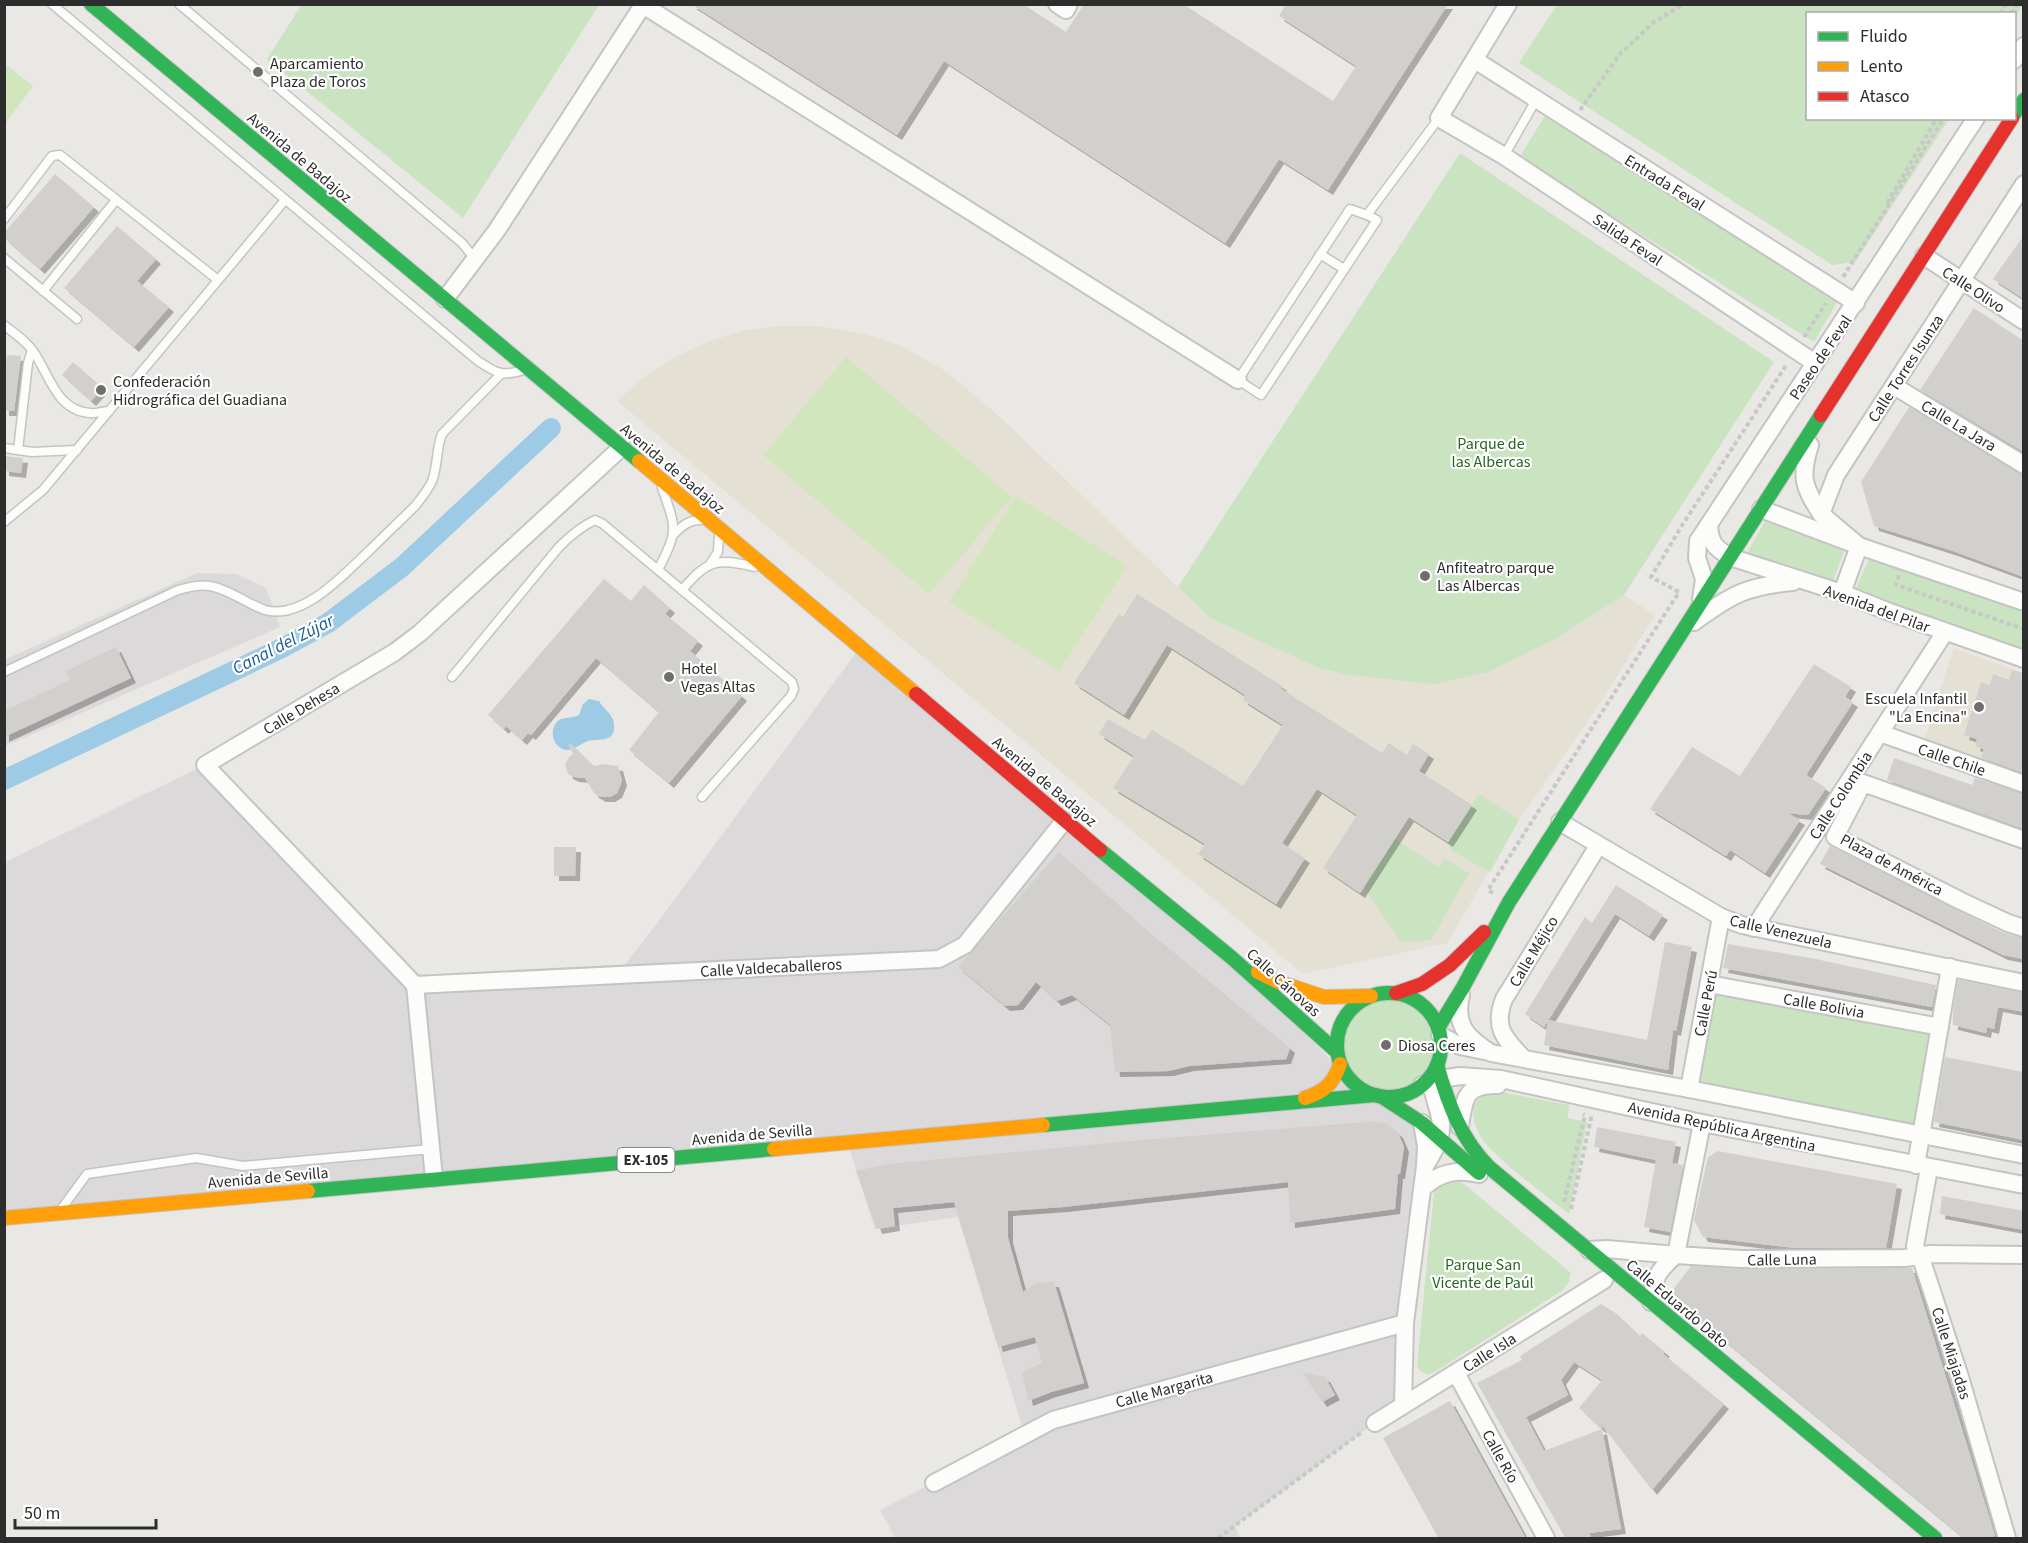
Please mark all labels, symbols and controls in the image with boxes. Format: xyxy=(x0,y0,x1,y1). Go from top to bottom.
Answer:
legend xyxy=(1806,12,2016,120)
text: Fluido xyxy=(1860,24,1907,49)
place label: Aparcamiento Plaza de Toros xyxy=(270,53,366,93)
text: Lento xyxy=(1860,54,1903,79)
marker: Aparcamiento Plaza de Toros xyxy=(251,65,265,79)
text: Atasco xyxy=(1860,84,1909,109)
street label: Avenida de Badajoz xyxy=(242,107,357,208)
street label: Entrada Feval xyxy=(1620,149,1709,216)
street label: Salida Feval xyxy=(1588,208,1667,271)
street label: Calle Olivo xyxy=(1938,261,2009,318)
street label: Calle Torres Isunza xyxy=(1863,310,1949,427)
street label: Paseo de Feval xyxy=(1784,311,1857,404)
place label: Confederación Hidrográfica del Guadiana xyxy=(113,371,287,411)
marker: Confederación Hidrográfica del Guadiana xyxy=(94,383,108,397)
street label: Calle La Jara xyxy=(1917,395,2000,457)
street label: Avenida de Badajoz xyxy=(615,418,730,519)
park label: Parque de las Albercas xyxy=(1452,433,1531,473)
place label: Anfiteatro parque Las Albercas xyxy=(1437,557,1554,597)
marker: Anfiteatro parque Las Albercas xyxy=(1418,569,1432,583)
street label: Avenida del Pilar xyxy=(1820,580,1933,639)
water label: Canal del Zújar xyxy=(228,608,339,681)
place label: Hotel Vegas Altas xyxy=(681,658,755,698)
marker: Hotel Vegas Altas xyxy=(662,670,676,684)
street label: Calle Dehesa xyxy=(259,677,344,740)
place label: Escuela Infantil "La Encina" xyxy=(1865,688,1967,728)
marker: Escuela Infantil "La Encina" xyxy=(1972,700,1986,714)
street label: Avenida de Badajoz xyxy=(987,731,1102,832)
street label: Calle Chile xyxy=(1915,738,1989,782)
street label: Calle Colombia xyxy=(1804,747,1878,844)
street label: Plaza de América xyxy=(1836,829,1947,901)
street label: Calle Venezuela xyxy=(1727,909,1834,954)
street label: Calle Méjico xyxy=(1504,912,1564,991)
street label: Calle Cánovas xyxy=(1241,943,1325,1022)
street label: Calle Valdecaballeros xyxy=(700,953,843,983)
street label: Calle Perú xyxy=(1689,968,1723,1038)
street label: Calle Bolivia xyxy=(1782,988,1866,1024)
place label: Diosa Ceres xyxy=(1398,1035,1476,1057)
marker: Diosa Ceres xyxy=(1379,1038,1393,1052)
street label: Avenida República Argentina xyxy=(1626,1096,1818,1158)
street label: Avenida de Sevilla xyxy=(691,1119,813,1151)
road number: EX-105 xyxy=(618,1148,674,1172)
street label: Avenida de Sevilla xyxy=(207,1162,329,1194)
street label: Calle Luna xyxy=(1747,1248,1817,1272)
park label: Parque San Vicente de Paúl xyxy=(1432,1254,1534,1294)
street label: Calle Eduardo Dato xyxy=(1621,1254,1733,1353)
street label: Calle Miajadas xyxy=(1926,1304,1976,1403)
street label: Calle Isla xyxy=(1458,1328,1521,1378)
street label: Calle Margarita xyxy=(1113,1366,1215,1414)
street label: Calle Río xyxy=(1476,1426,1524,1487)
scale bar xyxy=(15,1492,156,1530)
text: 50 m xyxy=(24,1501,60,1526)

